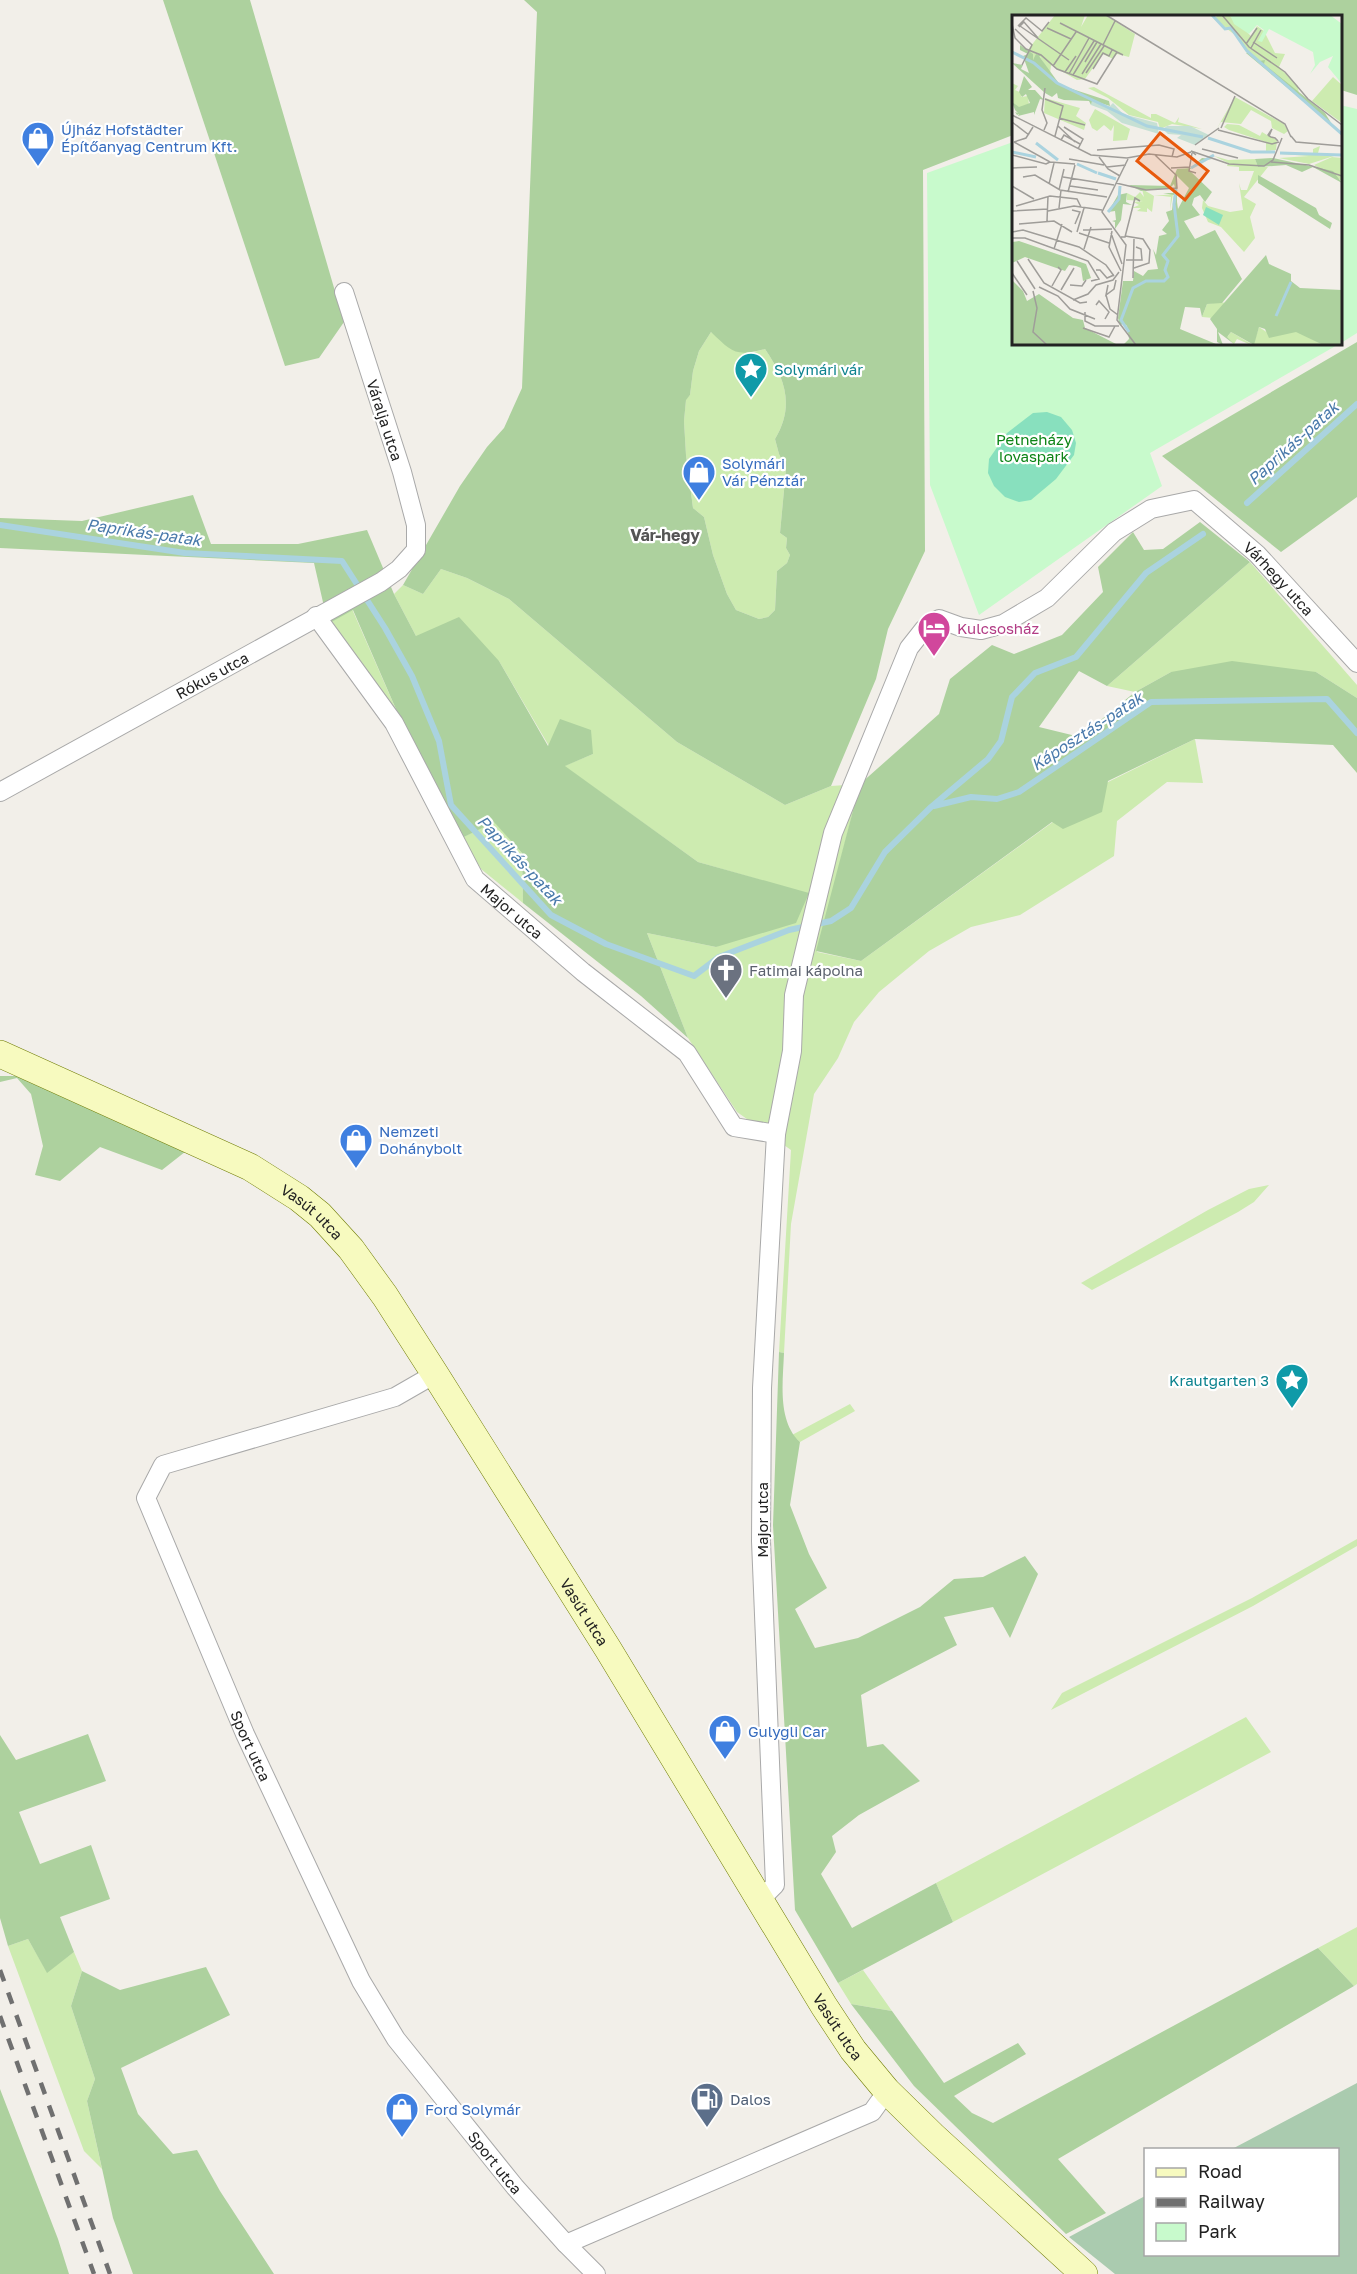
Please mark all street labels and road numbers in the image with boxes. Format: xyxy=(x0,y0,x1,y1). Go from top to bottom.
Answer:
street label: Váralja utca xyxy=(363,377,407,463)
street label: Várhegy utca xyxy=(1240,538,1318,619)
street label: Rókus utca xyxy=(173,648,251,702)
street label: Major utca xyxy=(477,879,547,942)
street label: Vasút utca xyxy=(278,1180,347,1243)
street label: Major utca xyxy=(753,1482,771,1558)
street label: Vasút utca xyxy=(557,1575,613,1649)
street label: Sport utca xyxy=(227,1708,275,1784)
street label: Vasút utca xyxy=(809,1990,866,2064)
street label: Sport utca xyxy=(465,2127,526,2198)

